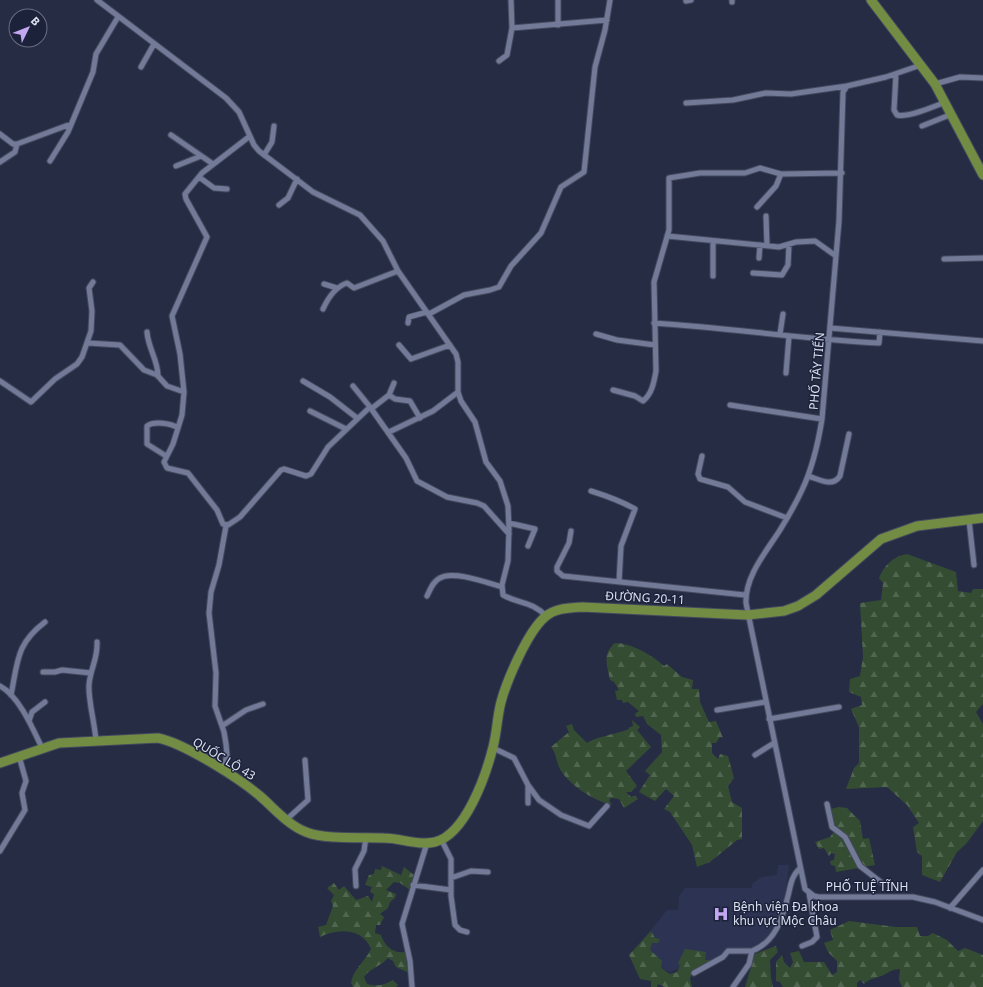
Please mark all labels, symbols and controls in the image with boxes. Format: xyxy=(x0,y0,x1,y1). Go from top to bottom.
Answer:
north arrow xyxy=(8,8,48,48)
text: B xyxy=(28,13,44,29)
street label: PHỐ TÂY TIẾN xyxy=(805,331,828,410)
street label: ĐƯỜNG 20-11 xyxy=(605,587,685,608)
street label: QUỐC LỘ 43 xyxy=(190,733,259,784)
street label: PHỐ TUỆ TĨNH xyxy=(826,878,908,895)
place label: Bệnh viện Đa khoa khu vực Mộc Châu xyxy=(733,898,838,929)
hospital icon: Bệnh viện Đa khoa khu vực Mộc Châu xyxy=(712,905,730,923)

